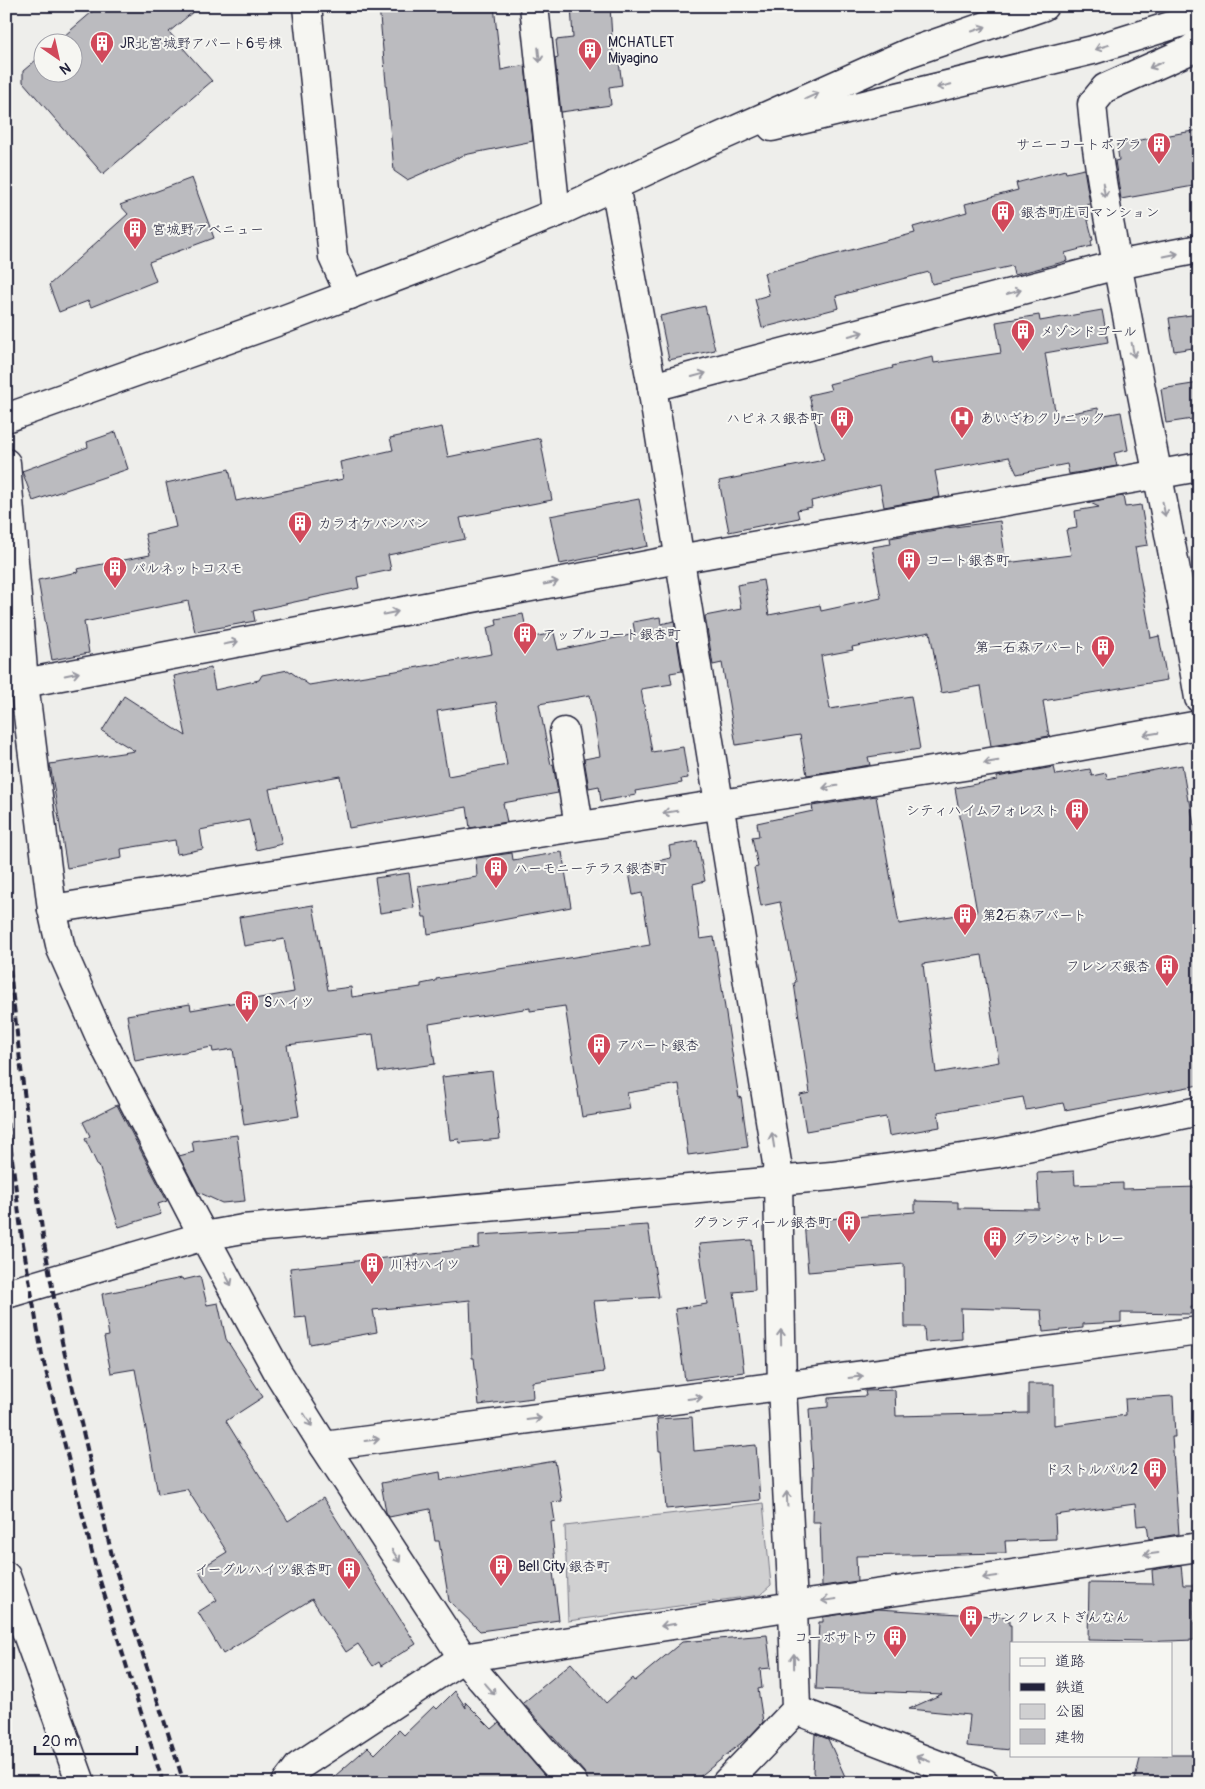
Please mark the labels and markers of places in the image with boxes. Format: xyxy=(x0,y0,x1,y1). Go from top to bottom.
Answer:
building icon: JR北宮城野アパート6号棟 xyxy=(89,30,115,64)
place label: MCHATLET Miyagino xyxy=(608,34,674,67)
place label: JR北宮城野アパート6号棟 xyxy=(120,35,283,52)
building icon: MCHATLET Miyagino xyxy=(577,37,603,71)
building icon: サニーコートポプラ xyxy=(1146,131,1172,165)
place label: サニーコートポプラ xyxy=(1016,136,1142,153)
building icon: 銀杏町庄司マンション xyxy=(990,199,1016,233)
place label: 銀杏町庄司マンション xyxy=(1020,204,1159,221)
building icon: 宮城野アベニュー xyxy=(122,216,148,250)
place label: 宮城野アベニュー xyxy=(152,221,264,238)
building icon: メゾンドゴール xyxy=(1010,318,1036,352)
place label: メゾンドゴール xyxy=(1040,323,1137,340)
building icon: ハピネス銀杏町 xyxy=(829,405,855,439)
hospital icon: あいざわクリニック xyxy=(949,405,975,439)
place label: ハピネス銀杏町 xyxy=(726,410,824,427)
place label: あいざわクリニック xyxy=(980,410,1105,427)
building icon: カラオケバンバン xyxy=(287,510,313,544)
place label: カラオケバンバン xyxy=(318,515,429,532)
building icon: コート銀杏町 xyxy=(896,547,922,581)
place label: コート銀杏町 xyxy=(926,552,1010,569)
building icon: パルネットコスモ xyxy=(102,555,128,589)
place label: パルネットコスモ xyxy=(132,560,243,577)
building icon: アップルコート銀杏町 xyxy=(512,621,538,655)
place label: アップルコート銀杏町 xyxy=(542,626,681,643)
building icon: 第一石森アパート xyxy=(1090,634,1116,668)
place label: 第一石森アパート xyxy=(975,639,1086,656)
building icon: シティハイムフォレスト xyxy=(1064,797,1090,831)
place label: シティハイムフォレスト xyxy=(906,802,1060,819)
building icon: ハーモニーテラス銀杏町 xyxy=(483,855,509,889)
place label: ハーモニーテラス銀杏町 xyxy=(514,860,667,877)
building icon: 第2石森アパート xyxy=(952,902,978,936)
place label: 第2石森アパート xyxy=(982,907,1087,924)
building icon: フレンズ銀杏 xyxy=(1154,953,1180,987)
place label: フレンズ銀杏 xyxy=(1066,958,1150,975)
building icon: Sハイツ xyxy=(234,989,260,1023)
place label: Sハイツ xyxy=(264,994,314,1011)
building icon: アパート銀杏 xyxy=(586,1032,612,1066)
place label: アパート銀杏 xyxy=(616,1037,699,1054)
building icon: グランディール銀杏町 xyxy=(836,1209,862,1243)
place label: グランディール銀杏町 xyxy=(692,1214,832,1231)
building icon: グランシャトレー xyxy=(982,1225,1008,1259)
place label: グランシャトレー xyxy=(1012,1230,1125,1247)
building icon: 川村ハイツ xyxy=(359,1251,385,1285)
place label: 川村ハイツ xyxy=(390,1256,460,1273)
building icon: ドストルパル2 xyxy=(1142,1456,1168,1490)
place label: ドストルパル2 xyxy=(1045,1461,1138,1478)
building icon: Bell City 銀杏町 xyxy=(488,1553,514,1587)
building icon: イーグルハイツ銀杏町 xyxy=(336,1556,362,1590)
place label: Bell City 銀杏町 xyxy=(518,1558,610,1575)
place label: イーグルハイツ銀杏町 xyxy=(195,1561,332,1578)
building icon: サンクレストぎんなん xyxy=(958,1604,984,1638)
place label: サンクレストぎんなん xyxy=(988,1609,1129,1626)
building icon: コーポサトウ xyxy=(882,1624,908,1658)
place label: コーポサトウ xyxy=(794,1629,878,1646)

